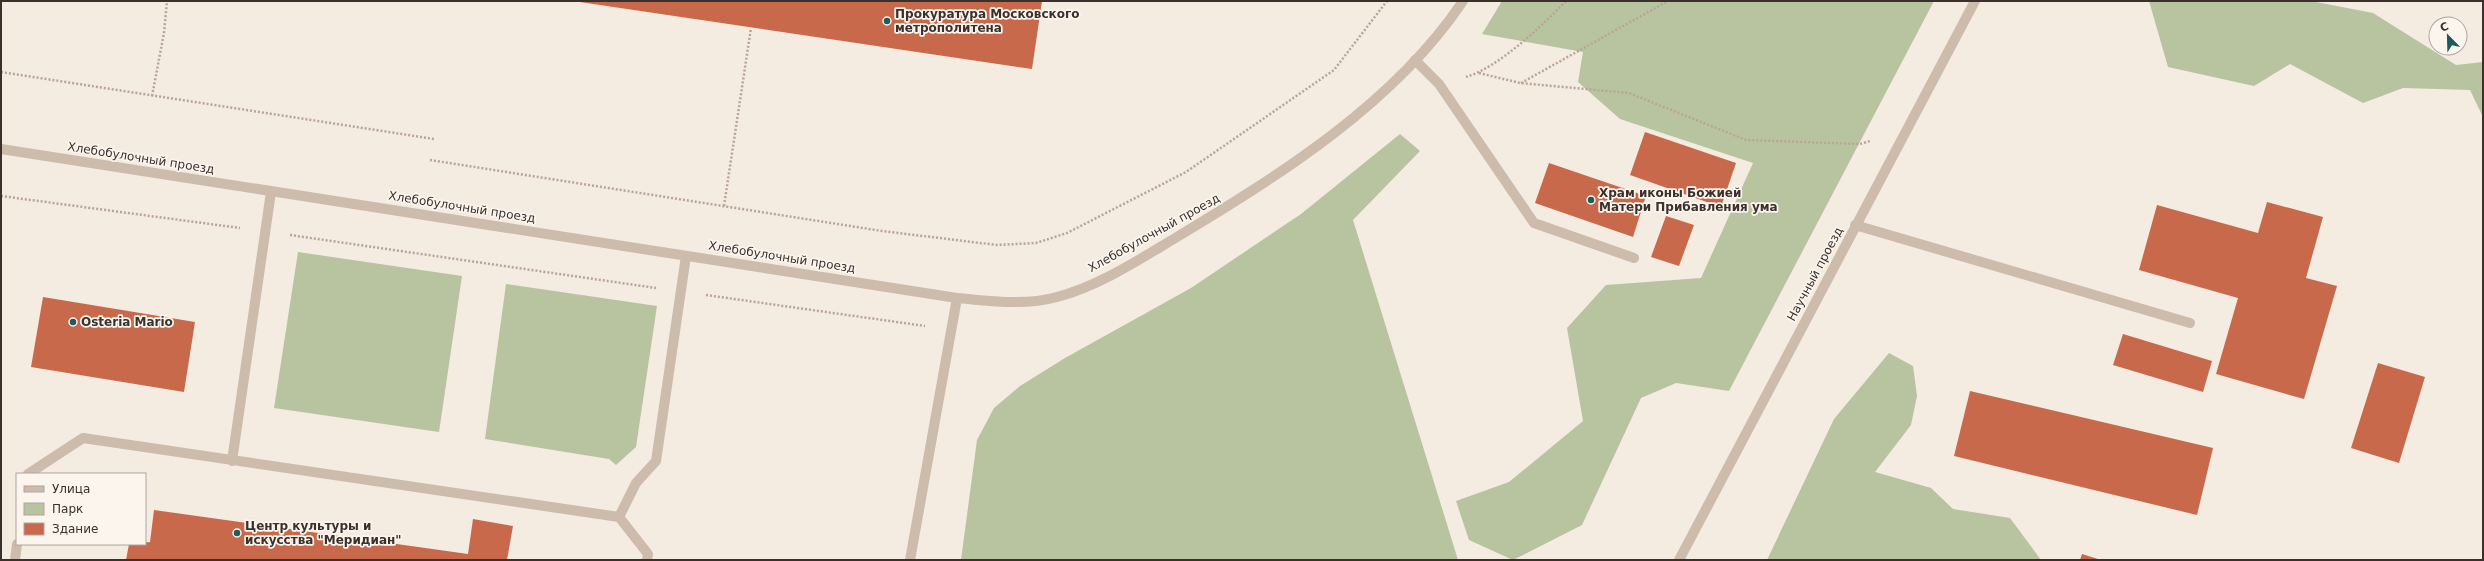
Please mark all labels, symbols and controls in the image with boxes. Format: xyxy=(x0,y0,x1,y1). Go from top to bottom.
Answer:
place label: Прокуратура Московского метрополитена xyxy=(895,7,1079,35)
marker: Прокуратура Московского метрополитена xyxy=(882,16,892,26)
north arrow xyxy=(2428,16,2468,56)
text: С xyxy=(2438,20,2451,35)
street label: Хлебобулочный проезд xyxy=(67,139,215,177)
place label: Храм иконы Божией Матери Прибавления ума xyxy=(1599,186,1778,214)
street label: Хлебобулочный проезд xyxy=(388,188,536,226)
street label: Хлебобулочный проезд xyxy=(1086,191,1222,275)
marker: Храм иконы Божией Матери Прибавления ума xyxy=(1586,195,1596,205)
street label: Научный проезд xyxy=(1784,225,1846,323)
street label: Хлебобулочный проезд xyxy=(708,238,856,276)
place label: Osteria Mario xyxy=(81,315,173,329)
marker: Osteria Mario xyxy=(68,317,78,327)
legend xyxy=(16,473,146,545)
text: Улица xyxy=(52,482,90,496)
text: Парк xyxy=(52,502,83,516)
place label: Центр культуры и искусства "Меридиан" xyxy=(245,519,402,547)
text: Здание xyxy=(52,522,98,536)
marker: Центр культуры и искусства "Меридиан" xyxy=(232,528,242,538)

